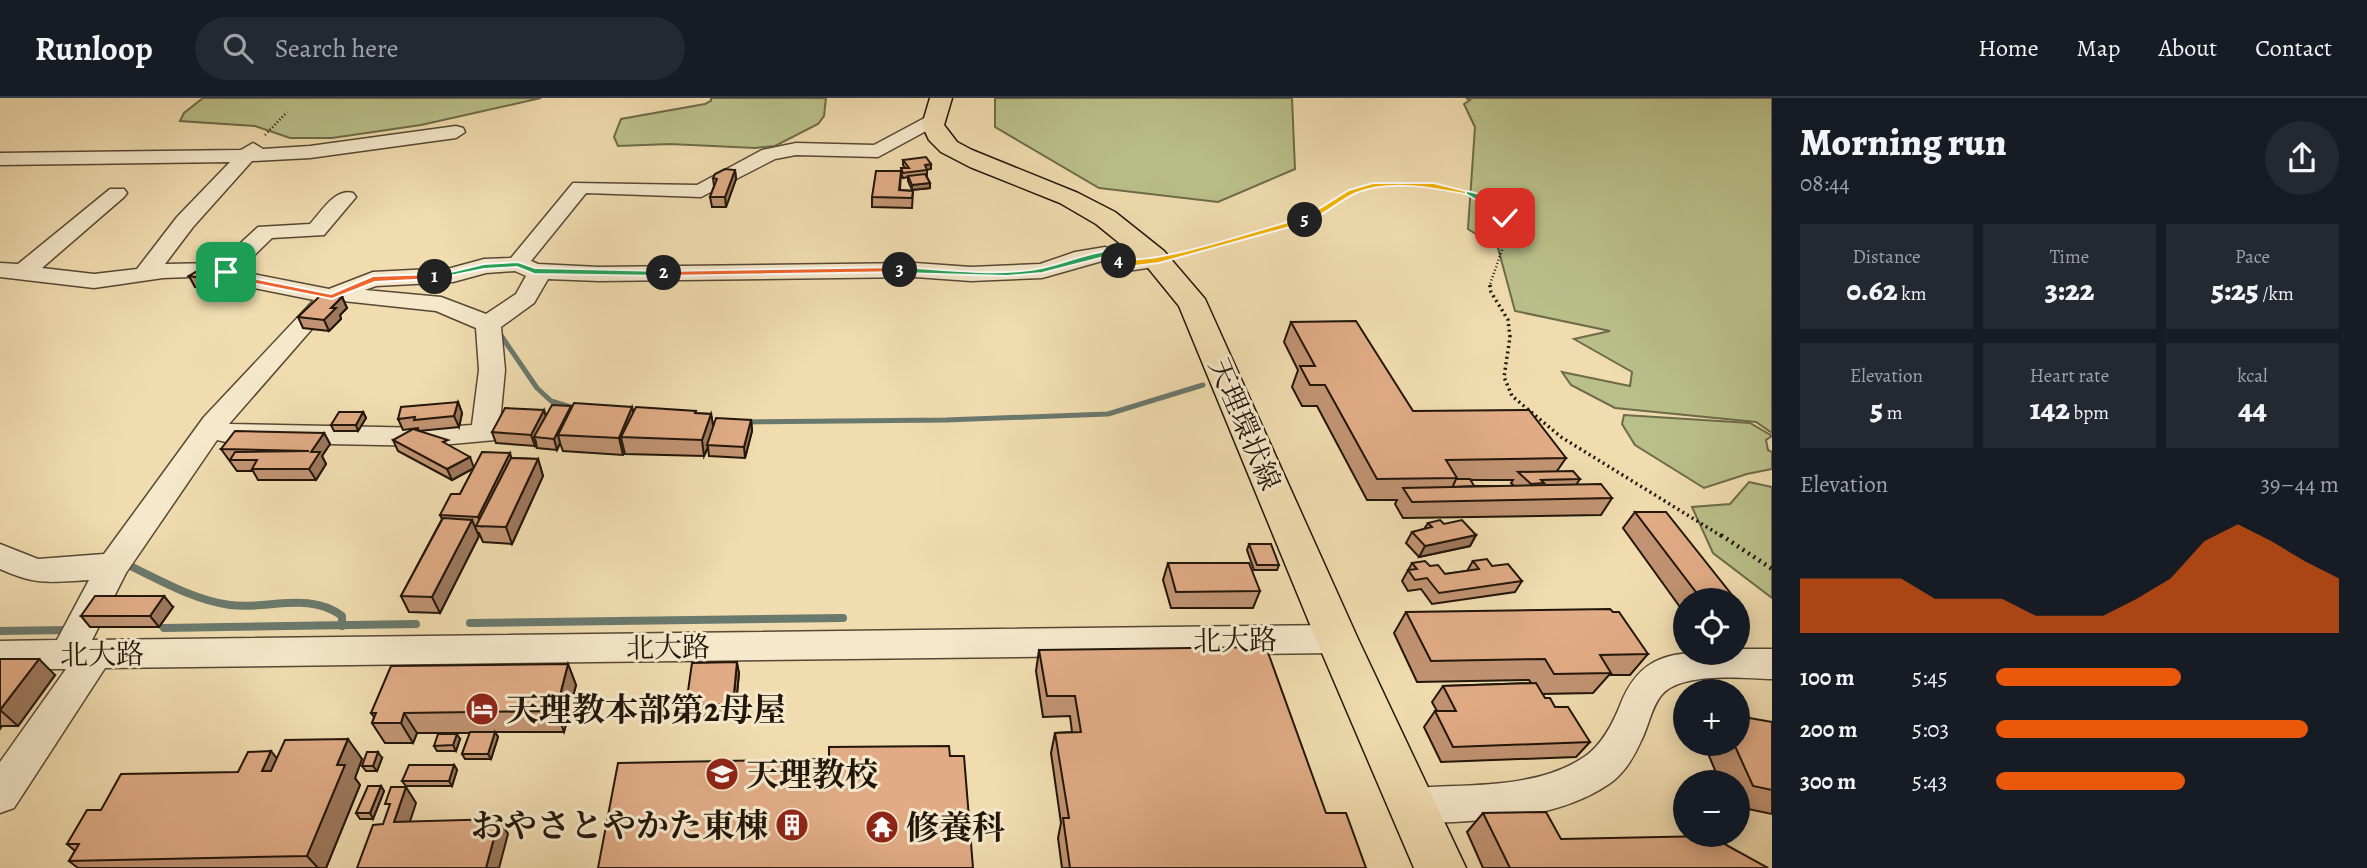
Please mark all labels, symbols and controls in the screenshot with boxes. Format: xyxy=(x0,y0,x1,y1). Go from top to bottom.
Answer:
search box xyxy=(195,17,685,80)
text: Runloop xyxy=(35,26,153,71)
icon: search xyxy=(219,29,257,67)
text: Search here xyxy=(275,31,398,66)
text: Home xyxy=(1978,32,2039,64)
text: Map xyxy=(2077,32,2121,64)
text: About xyxy=(2159,32,2217,64)
text: Contact xyxy=(2255,32,2332,64)
text: Morning run xyxy=(1800,116,2007,168)
button: share xyxy=(2265,121,2339,195)
text: 08:44 xyxy=(1800,168,1850,199)
pin xyxy=(1475,188,1535,248)
icon: check xyxy=(1486,199,1524,237)
pin: 5 xyxy=(1288,202,1322,238)
text: 5 xyxy=(1300,206,1309,232)
pin xyxy=(196,242,256,302)
pin: 4 xyxy=(1102,244,1136,278)
text: Distance xyxy=(1852,244,1921,270)
text: Time xyxy=(2050,244,2089,270)
text: Pace xyxy=(2235,244,2270,270)
text: 4 xyxy=(1114,247,1123,273)
pin: 3 xyxy=(883,252,918,288)
icon: arrive xyxy=(207,253,245,291)
pin: 2 xyxy=(646,256,682,290)
text: 3 xyxy=(895,256,904,282)
text: 2 xyxy=(659,259,668,285)
pin: 1 xyxy=(418,260,452,294)
text: 1 xyxy=(431,263,438,289)
text: 0.62 xyxy=(1846,270,1898,310)
text: 3:22 xyxy=(2045,270,2094,310)
text: 5:25 xyxy=(2211,270,2259,310)
text: km xyxy=(1898,281,1927,307)
text: /km xyxy=(2259,281,2294,307)
street label: 天理環状線 xyxy=(1199,353,1289,496)
text: Elevation xyxy=(1850,363,1923,389)
text: Heart rate xyxy=(2030,363,2109,389)
text: kcal xyxy=(2237,363,2268,389)
text: 5 xyxy=(1870,389,1883,429)
text: 142 xyxy=(2030,389,2070,429)
text: 44 xyxy=(2238,389,2267,429)
text: m xyxy=(1883,400,1903,426)
text: bpm xyxy=(2070,400,2109,426)
text: Elevation xyxy=(1800,469,1888,500)
text: 39–44 m xyxy=(2260,469,2339,500)
map controls xyxy=(1673,588,1750,847)
button: locate xyxy=(1673,588,1750,665)
street label: 北大路 xyxy=(1193,621,1277,661)
street label: 北大路 xyxy=(626,628,710,668)
street label: 北大路 xyxy=(60,635,144,675)
text: 100 m xyxy=(1800,662,1855,693)
text: 5:45 xyxy=(1912,662,1948,693)
button: + xyxy=(1673,679,1750,756)
place label: 天理教本部第2母屋 xyxy=(506,687,786,732)
hotel icon: 天理教本部第2母屋 xyxy=(463,690,501,728)
text: 200 m xyxy=(1800,714,1858,745)
text: 5:03 xyxy=(1912,714,1949,745)
place label: 天理教校 xyxy=(746,752,878,797)
school or university icon: 天理教校 xyxy=(703,755,741,793)
text: 300 m xyxy=(1800,766,1856,797)
text: 5:43 xyxy=(1912,766,1947,797)
button: − xyxy=(1673,770,1750,847)
place label: おやさとやかた東棟 xyxy=(471,803,768,848)
place label: 修養科 xyxy=(906,805,1005,850)
building icon: おやさとやかた東棟 xyxy=(773,806,811,844)
temple icon: 修養科 xyxy=(863,808,901,846)

